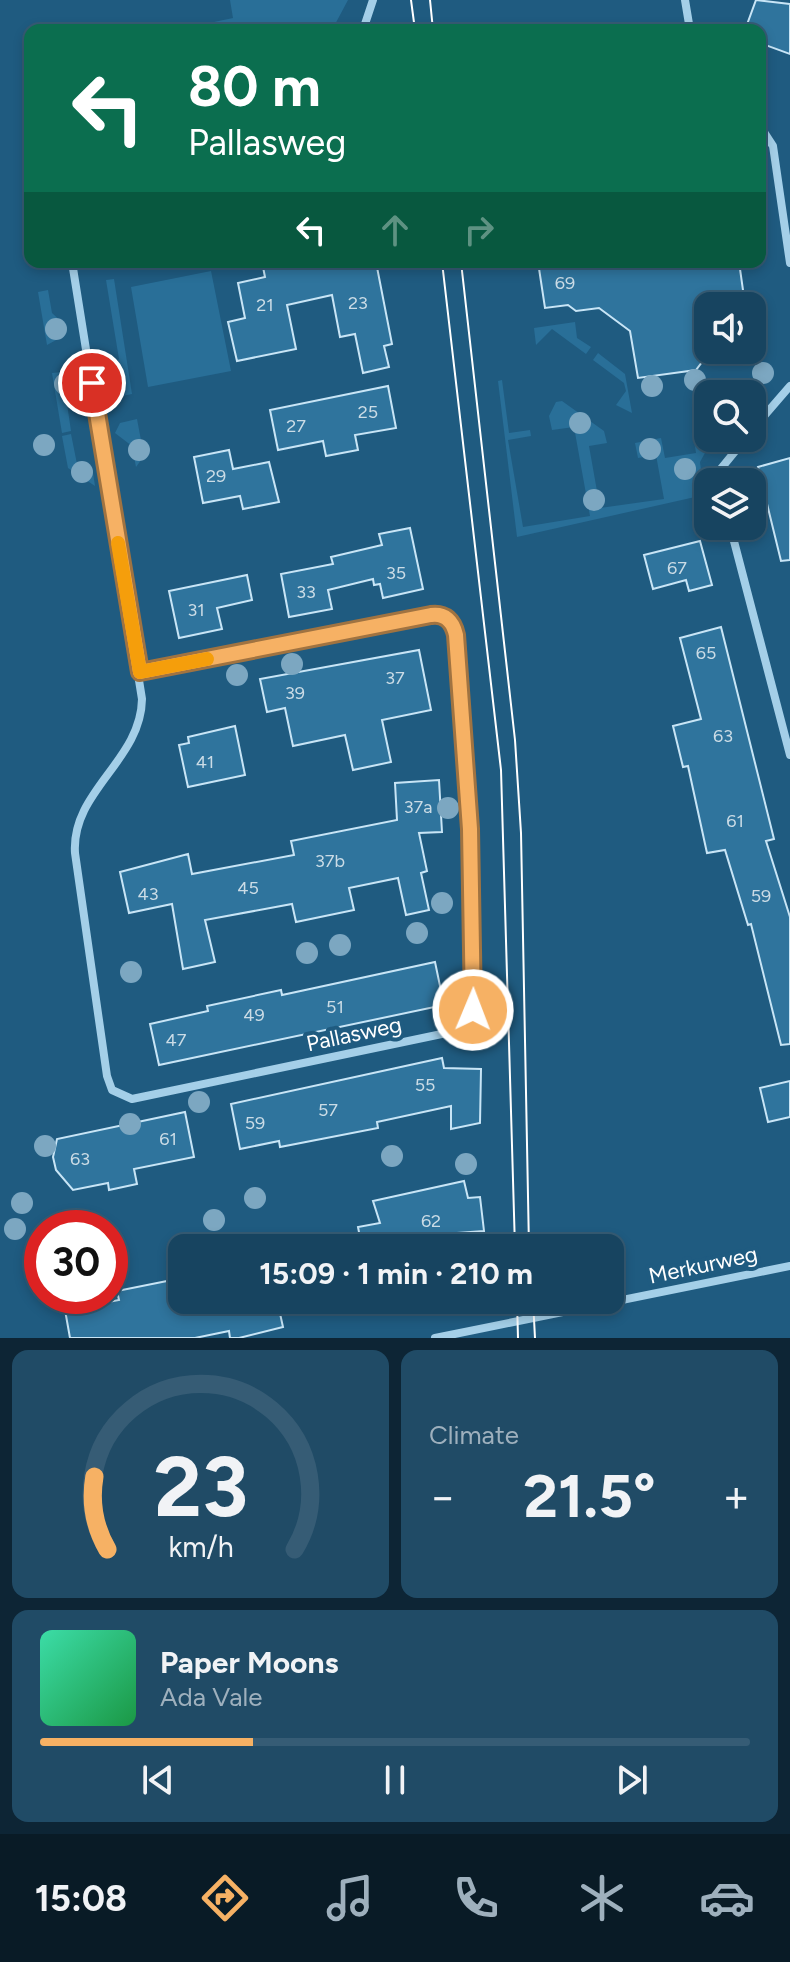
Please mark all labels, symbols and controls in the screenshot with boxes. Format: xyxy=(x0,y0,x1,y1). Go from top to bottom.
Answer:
text: 80 m xyxy=(188,53,321,120)
icon: left xyxy=(56,56,160,160)
text: Pallasweg xyxy=(188,121,346,164)
icon: left xyxy=(289,208,333,252)
icon: ahead xyxy=(373,208,417,252)
icon: right xyxy=(457,208,501,252)
house number: 69 xyxy=(555,272,575,294)
house number: 23 xyxy=(348,292,368,314)
map controls xyxy=(694,292,766,540)
button: sound xyxy=(694,292,766,364)
house number: 21 xyxy=(256,294,274,316)
pin xyxy=(58,349,126,417)
icon: arrive xyxy=(70,361,114,405)
button: search xyxy=(694,380,766,452)
house number: 25 xyxy=(358,401,378,423)
house number: 27 xyxy=(286,415,306,437)
house number: 29 xyxy=(206,465,226,487)
button: layers xyxy=(694,468,766,540)
house number: 67 xyxy=(667,557,687,579)
house number: 35 xyxy=(386,562,406,584)
house number: 33 xyxy=(296,581,316,603)
house number: 31 xyxy=(187,599,205,621)
house number: 65 xyxy=(696,642,716,664)
house number: 37 xyxy=(385,667,405,689)
house number: 39 xyxy=(285,682,305,704)
house number: 63 xyxy=(713,725,733,747)
house number: 41 xyxy=(196,751,214,773)
house number: 37a xyxy=(404,796,432,818)
house number: 61 xyxy=(726,810,744,832)
house number: 37b xyxy=(315,850,345,872)
house number: 45 xyxy=(237,877,259,899)
house number: 43 xyxy=(138,883,158,905)
house number: 59 xyxy=(751,885,771,907)
position arrow xyxy=(431,968,515,1052)
house number: 51 xyxy=(326,996,344,1018)
house number: 49 xyxy=(243,1004,265,1026)
street label: Pallasweg xyxy=(304,1011,404,1057)
house number: 47 xyxy=(166,1029,187,1051)
house number: 55 xyxy=(415,1074,435,1096)
house number: 57 xyxy=(318,1099,338,1121)
house number: 59 xyxy=(245,1112,265,1134)
house number: 61 xyxy=(159,1128,177,1150)
house number: 63 xyxy=(70,1148,90,1170)
speed limit sign: 30 xyxy=(24,1210,128,1314)
house number: 62 xyxy=(421,1210,441,1232)
street label: Merkurweg xyxy=(646,1240,760,1290)
text: 15:09 · 1 min · 210 m xyxy=(259,1255,533,1292)
text: Climate xyxy=(429,1419,519,1451)
text: 23 xyxy=(153,1437,248,1537)
text: 21.5° xyxy=(523,1460,656,1532)
text: − xyxy=(429,1470,456,1523)
text: + xyxy=(723,1470,750,1523)
text: km/h xyxy=(168,1530,233,1564)
text: Paper Moons xyxy=(160,1644,339,1681)
text: Ada Vale xyxy=(160,1681,263,1713)
icon: previous xyxy=(136,1758,180,1802)
icon: pause xyxy=(373,1758,417,1802)
icon: next xyxy=(610,1758,654,1802)
icon: directions xyxy=(197,1870,253,1926)
icon: music xyxy=(322,1870,378,1926)
icon: phone xyxy=(448,1870,504,1926)
icon: climate xyxy=(574,1870,630,1926)
icon: car xyxy=(699,1870,755,1926)
text: 15:08 xyxy=(35,1877,127,1920)

